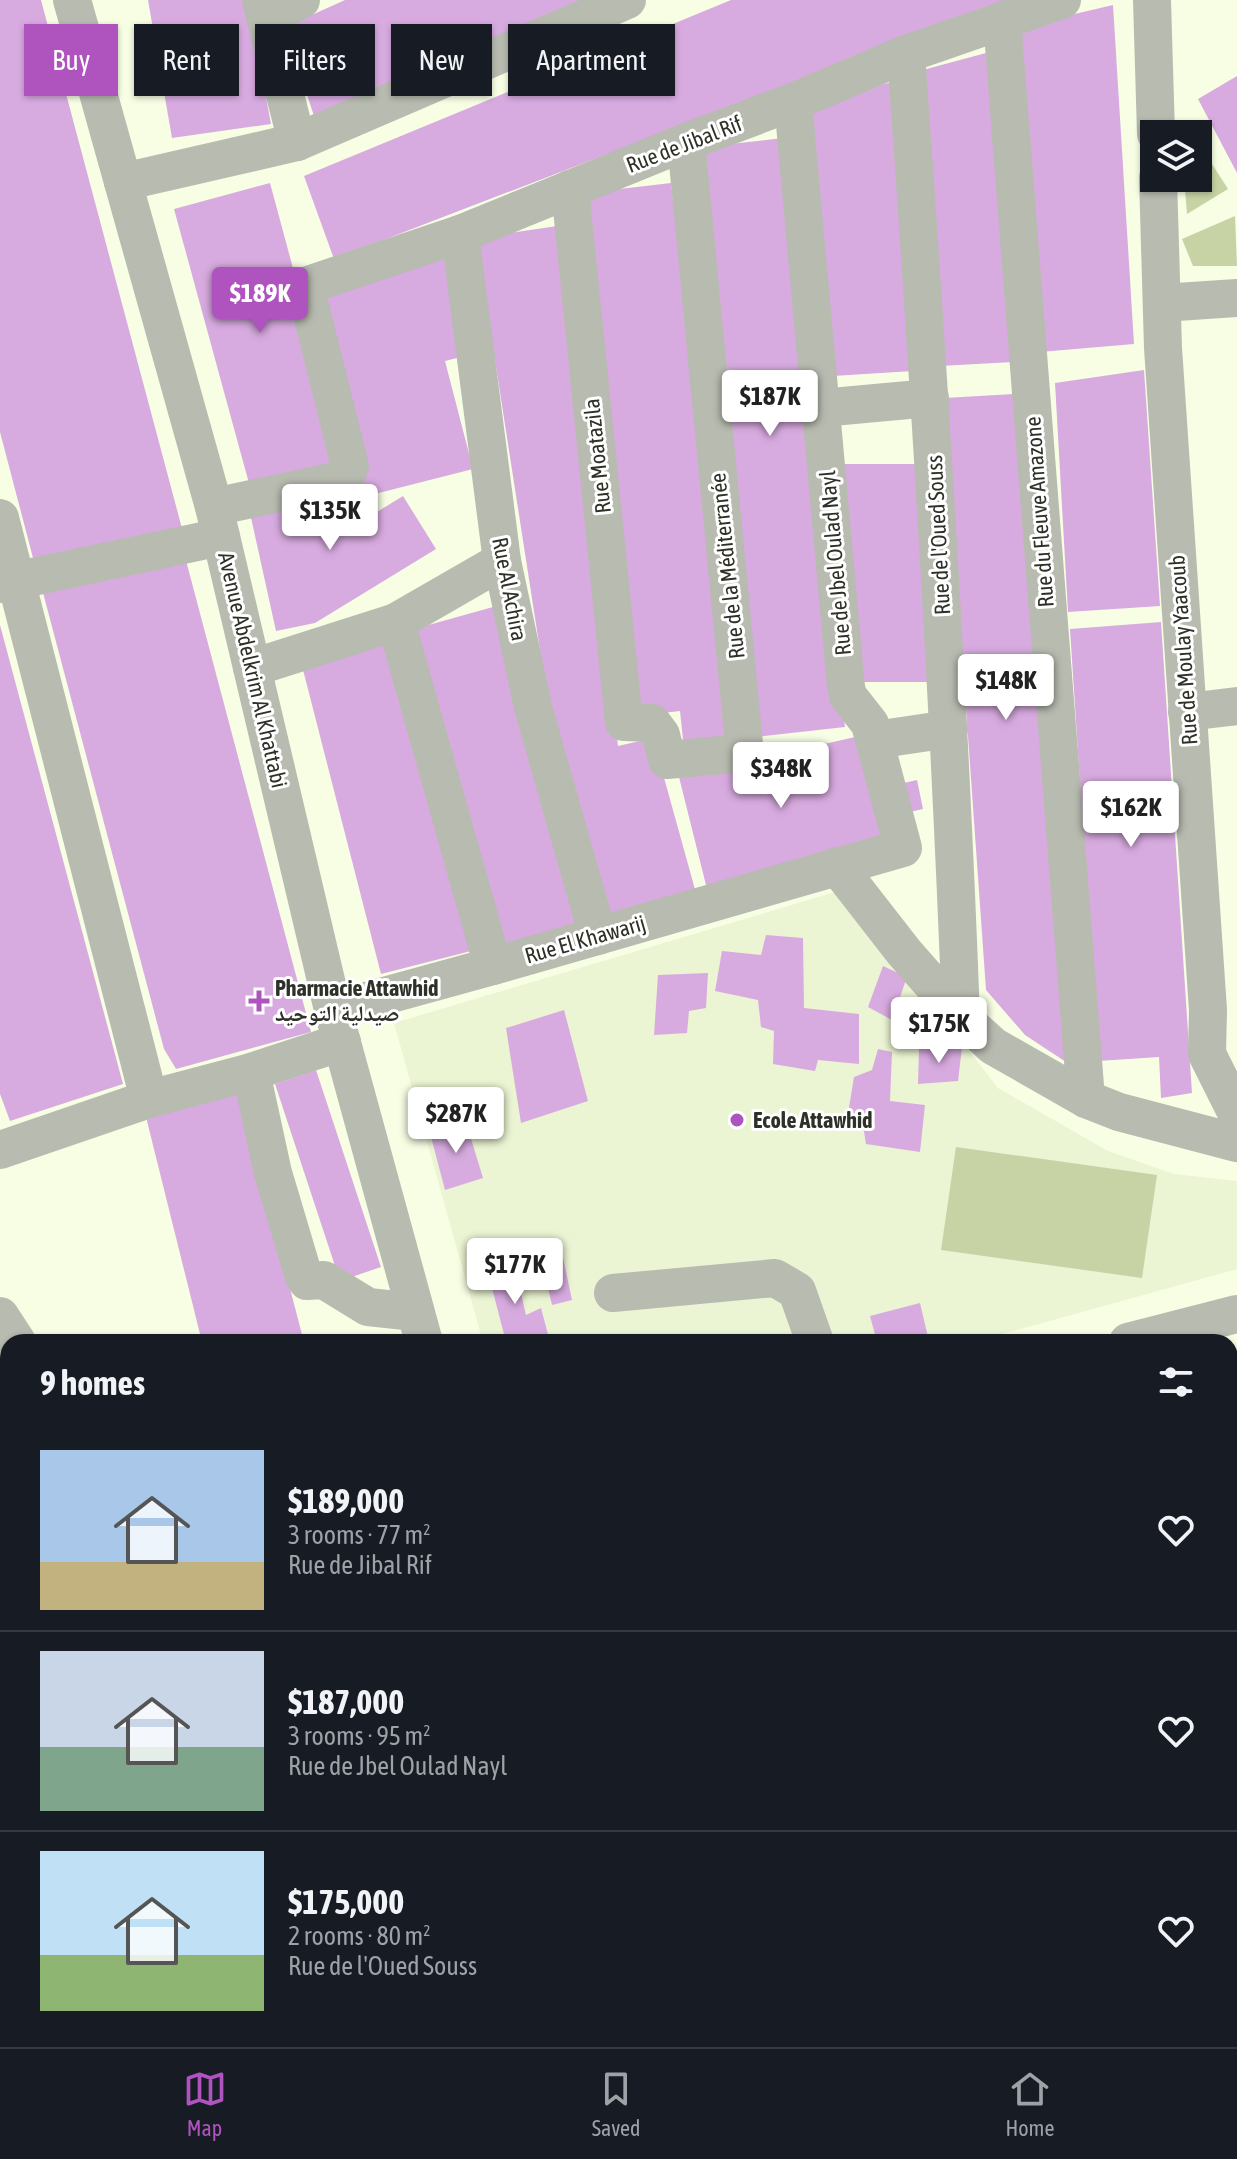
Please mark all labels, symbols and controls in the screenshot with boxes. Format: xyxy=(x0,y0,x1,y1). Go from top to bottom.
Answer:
chip: Buy xyxy=(24,24,118,96)
chip: Rent xyxy=(134,24,239,96)
chip: Filters xyxy=(255,24,375,96)
chip: New xyxy=(391,24,492,96)
chip: Apartment xyxy=(508,24,675,96)
street label: Rue de Jibal Rif xyxy=(622,110,746,178)
map controls xyxy=(1140,120,1212,192)
button: layers xyxy=(1140,120,1212,192)
pin: $189K xyxy=(204,267,316,335)
text: $189K xyxy=(230,278,290,308)
pin: $187K xyxy=(714,370,826,438)
text: $187K xyxy=(740,381,800,411)
street label: Rue Moatazila xyxy=(578,397,616,515)
street label: Rue du Fleuve Amazone xyxy=(1019,416,1059,608)
street label: Rue de l'Oued Souss xyxy=(921,454,955,616)
street label: Rue de Jbel Oulad Nayl xyxy=(814,469,856,657)
street label: Rue de la Méditerranée xyxy=(704,472,750,660)
pin: $135K xyxy=(274,484,386,552)
text: $135K xyxy=(300,495,360,525)
street label: Rue Al Achira xyxy=(487,535,533,643)
street label: Avenue Abdelkrim Al Khattabi xyxy=(213,550,293,790)
street label: Rue de Moulay Yaacoub xyxy=(1163,554,1203,746)
pin: $148K xyxy=(950,654,1062,722)
text: $148K xyxy=(976,665,1036,695)
pin: $348K xyxy=(725,742,837,810)
text: $348K xyxy=(751,753,811,783)
pin: $162K xyxy=(1075,781,1187,849)
text: $162K xyxy=(1101,792,1161,822)
street label: Rue El Khawarij xyxy=(522,909,648,969)
place label: Pharmacie Attawhid صيدلية التوحيد xyxy=(275,975,438,1026)
marker: Pharmacie Attawhid صيدلية التوحيد xyxy=(250,992,268,1010)
pin: $175K xyxy=(883,997,995,1065)
text: $175K xyxy=(909,1008,969,1038)
pin: $287K xyxy=(400,1087,512,1155)
text: $287K xyxy=(426,1098,486,1128)
place label: Ecole Attawhid xyxy=(753,1107,872,1133)
marker: Ecole Attawhid xyxy=(728,1111,746,1129)
pin: $177K xyxy=(459,1238,571,1306)
text: $177K xyxy=(485,1249,545,1279)
icon: filters xyxy=(1154,1360,1198,1404)
text: 9 homes xyxy=(40,1363,145,1402)
text: $189,000 xyxy=(288,1481,404,1520)
icon: home xyxy=(104,1482,200,1578)
icon: heart xyxy=(1154,1508,1198,1552)
text: 3 rooms · 77 m² xyxy=(288,1520,430,1550)
text: Rue de Jibal Rif xyxy=(288,1550,432,1580)
text: $187,000 xyxy=(288,1682,404,1721)
icon: home xyxy=(104,1683,200,1779)
icon: heart xyxy=(1154,1709,1198,1753)
text: 3 rooms · 95 m² xyxy=(288,1721,430,1751)
text: Rue de Jbel Oulad Nayl xyxy=(288,1751,507,1781)
text: $175,000 xyxy=(288,1882,404,1921)
icon: home xyxy=(104,1883,200,1979)
icon: heart xyxy=(1154,1909,1198,1953)
text: 2 rooms · 80 m² xyxy=(288,1921,430,1951)
text: Rue de l'Oued Souss xyxy=(288,1951,477,1981)
tab: Map xyxy=(183,2067,227,2141)
tab: Saved xyxy=(592,2067,640,2141)
tab: Home xyxy=(1005,2067,1054,2141)

